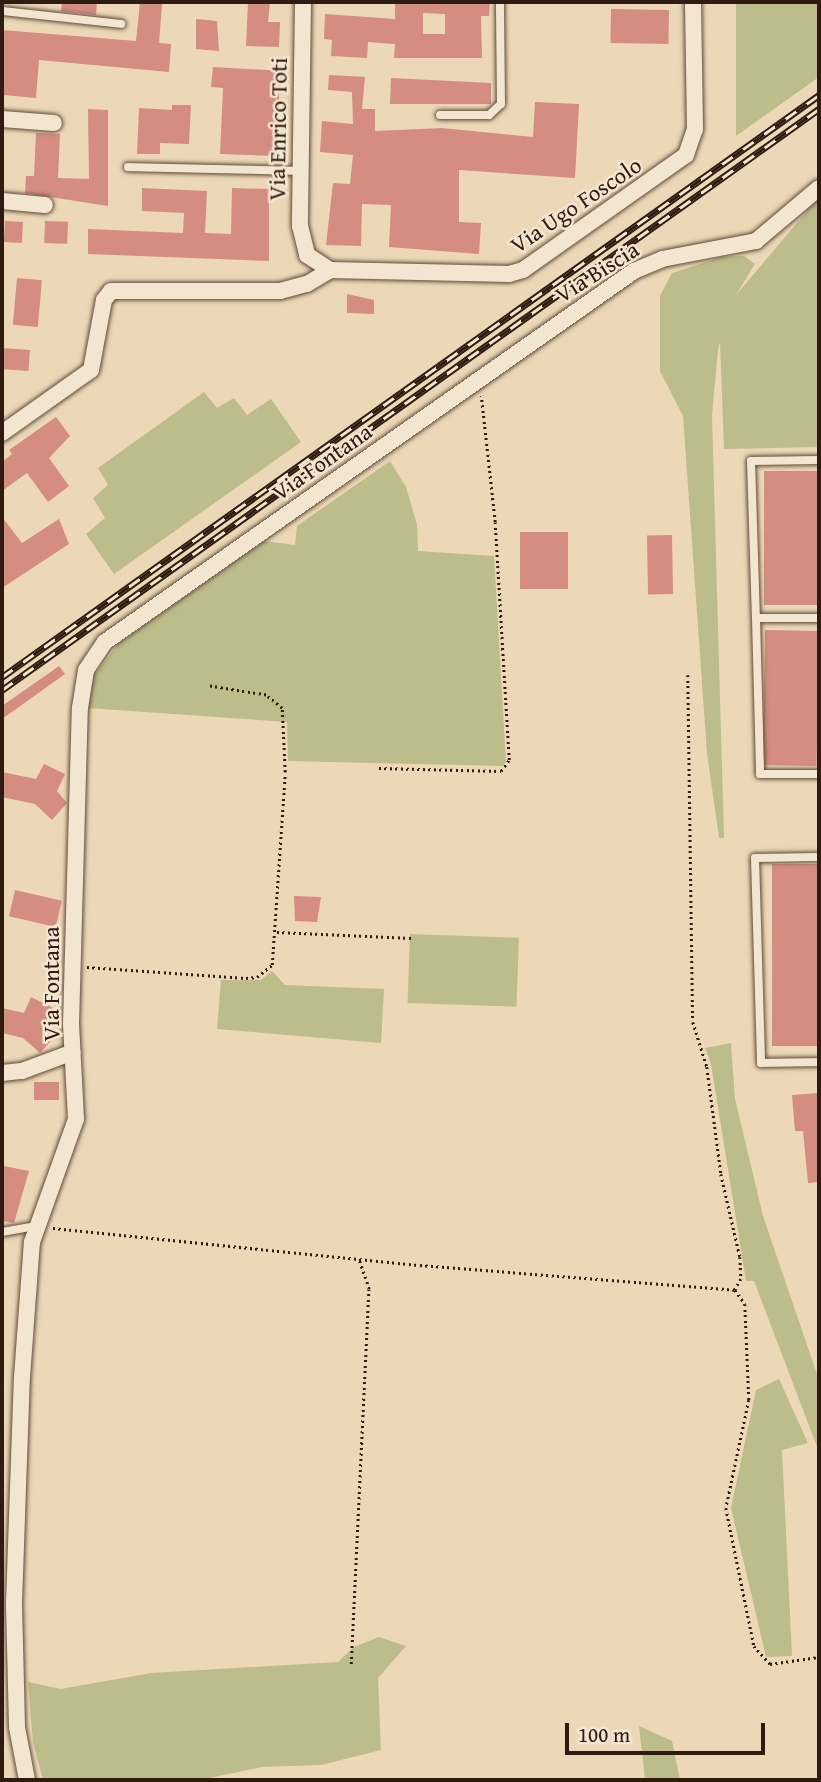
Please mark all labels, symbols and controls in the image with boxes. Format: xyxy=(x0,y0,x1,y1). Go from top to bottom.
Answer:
street label: Via Enrico Toti xyxy=(263,57,293,201)
street label: Via Ugo Foscolo xyxy=(505,151,647,259)
street label: Via Biscia xyxy=(550,235,644,309)
street label: Via Fontana xyxy=(267,418,377,506)
street label: Via Fontana xyxy=(37,926,65,1042)
scale bar xyxy=(569,1708,768,1752)
text: 100 m xyxy=(578,1719,630,1750)

